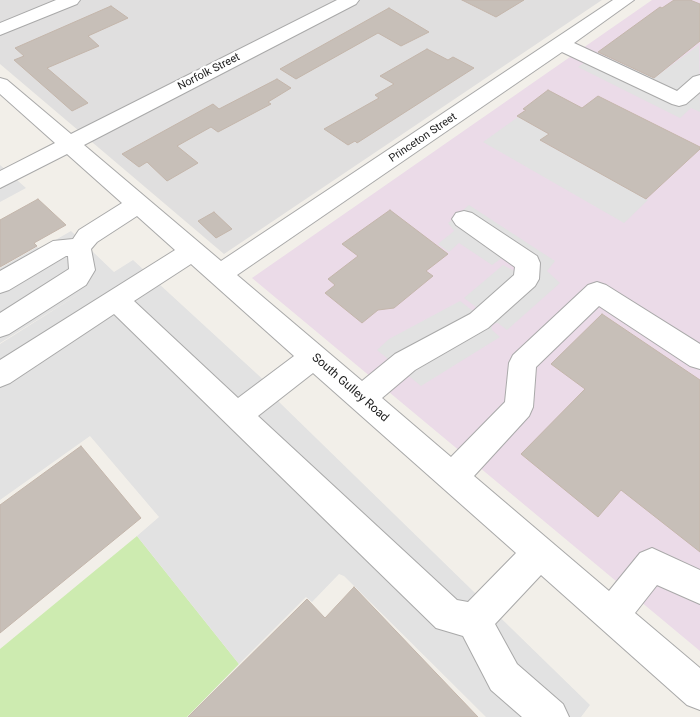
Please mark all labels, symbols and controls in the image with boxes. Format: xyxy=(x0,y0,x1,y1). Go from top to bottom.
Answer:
street label: Norfolk Street xyxy=(176,51,242,93)
street label: Princeton Street xyxy=(387,111,459,165)
street label: South Gulley Road xyxy=(309,351,391,425)

